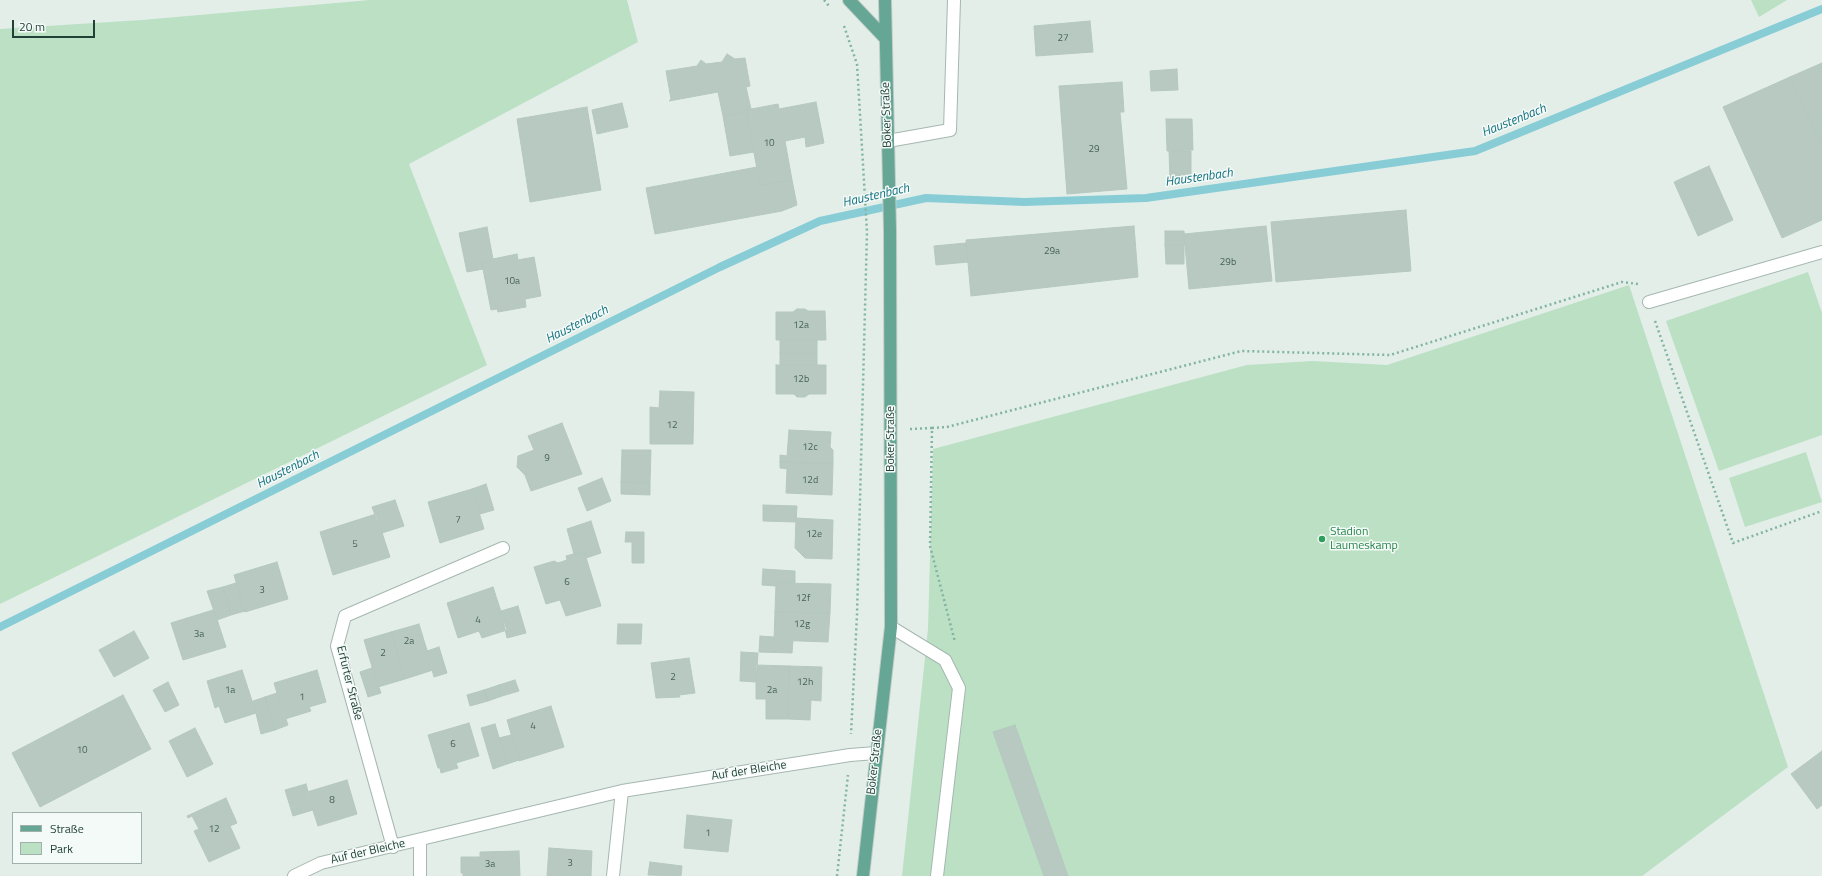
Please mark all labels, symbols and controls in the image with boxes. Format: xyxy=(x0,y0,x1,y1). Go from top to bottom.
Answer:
scale bar xyxy=(14,12,97,38)
text: 20 m xyxy=(19,17,45,36)
house number: 27 xyxy=(1057,33,1069,45)
street label: Boker Straße xyxy=(879,82,895,148)
water label: Haustenbach xyxy=(1480,101,1548,141)
house number: 10 xyxy=(763,138,775,150)
house number: 29 xyxy=(1088,144,1100,156)
water label: Haustenbach xyxy=(1164,166,1234,190)
water label: Haustenbach xyxy=(841,181,911,211)
house number: 29a xyxy=(1044,246,1060,258)
house number: 29b xyxy=(1220,257,1236,269)
house number: 10a xyxy=(504,276,520,288)
water label: Haustenbach xyxy=(543,303,611,347)
house number: 12a xyxy=(793,320,809,332)
house number: 12b xyxy=(793,374,809,386)
street label: Boker Straße xyxy=(884,406,898,472)
house number: 12 xyxy=(666,420,678,432)
house number: 12c xyxy=(802,442,818,454)
water label: Haustenbach xyxy=(254,448,322,492)
house number: 9 xyxy=(544,453,550,465)
house number: 12d xyxy=(802,475,818,487)
house number: 7 xyxy=(455,515,461,527)
place label: Stadion Laumeskamp xyxy=(1330,525,1398,553)
house number: 12e xyxy=(806,529,822,541)
marker: Stadion Laumeskamp xyxy=(1317,534,1327,544)
house number: 5 xyxy=(352,539,358,551)
house number: 6 xyxy=(564,577,570,589)
house number: 3 xyxy=(259,585,265,597)
house number: 12f xyxy=(796,593,810,605)
house number: 4 xyxy=(475,615,481,627)
house number: 12g xyxy=(794,619,810,631)
house number: 3a xyxy=(194,629,204,641)
house number: 2a xyxy=(404,636,414,648)
street label: Erfurter Straße xyxy=(333,644,365,722)
house number: 2 xyxy=(380,648,386,660)
house number: 2 xyxy=(670,672,676,684)
house number: 12h xyxy=(797,677,813,689)
house number: 1a xyxy=(225,685,235,697)
house number: 2a xyxy=(767,685,777,697)
house number: 1 xyxy=(299,692,305,704)
house number: 4 xyxy=(530,721,536,733)
street label: Boker Straße xyxy=(864,728,886,796)
house number: 6 xyxy=(450,739,456,751)
house number: 10 xyxy=(76,745,88,757)
street label: Auf der Bleiche xyxy=(710,758,788,784)
house number: 8 xyxy=(329,795,335,807)
legend xyxy=(12,812,142,864)
text: Straße xyxy=(50,819,84,838)
house number: 12 xyxy=(208,824,220,836)
house number: 1 xyxy=(705,828,711,840)
street label: Auf der Bleiche xyxy=(329,836,407,868)
text: Park xyxy=(50,839,73,858)
house number: 3 xyxy=(567,858,573,870)
house number: 3a xyxy=(485,859,495,871)

